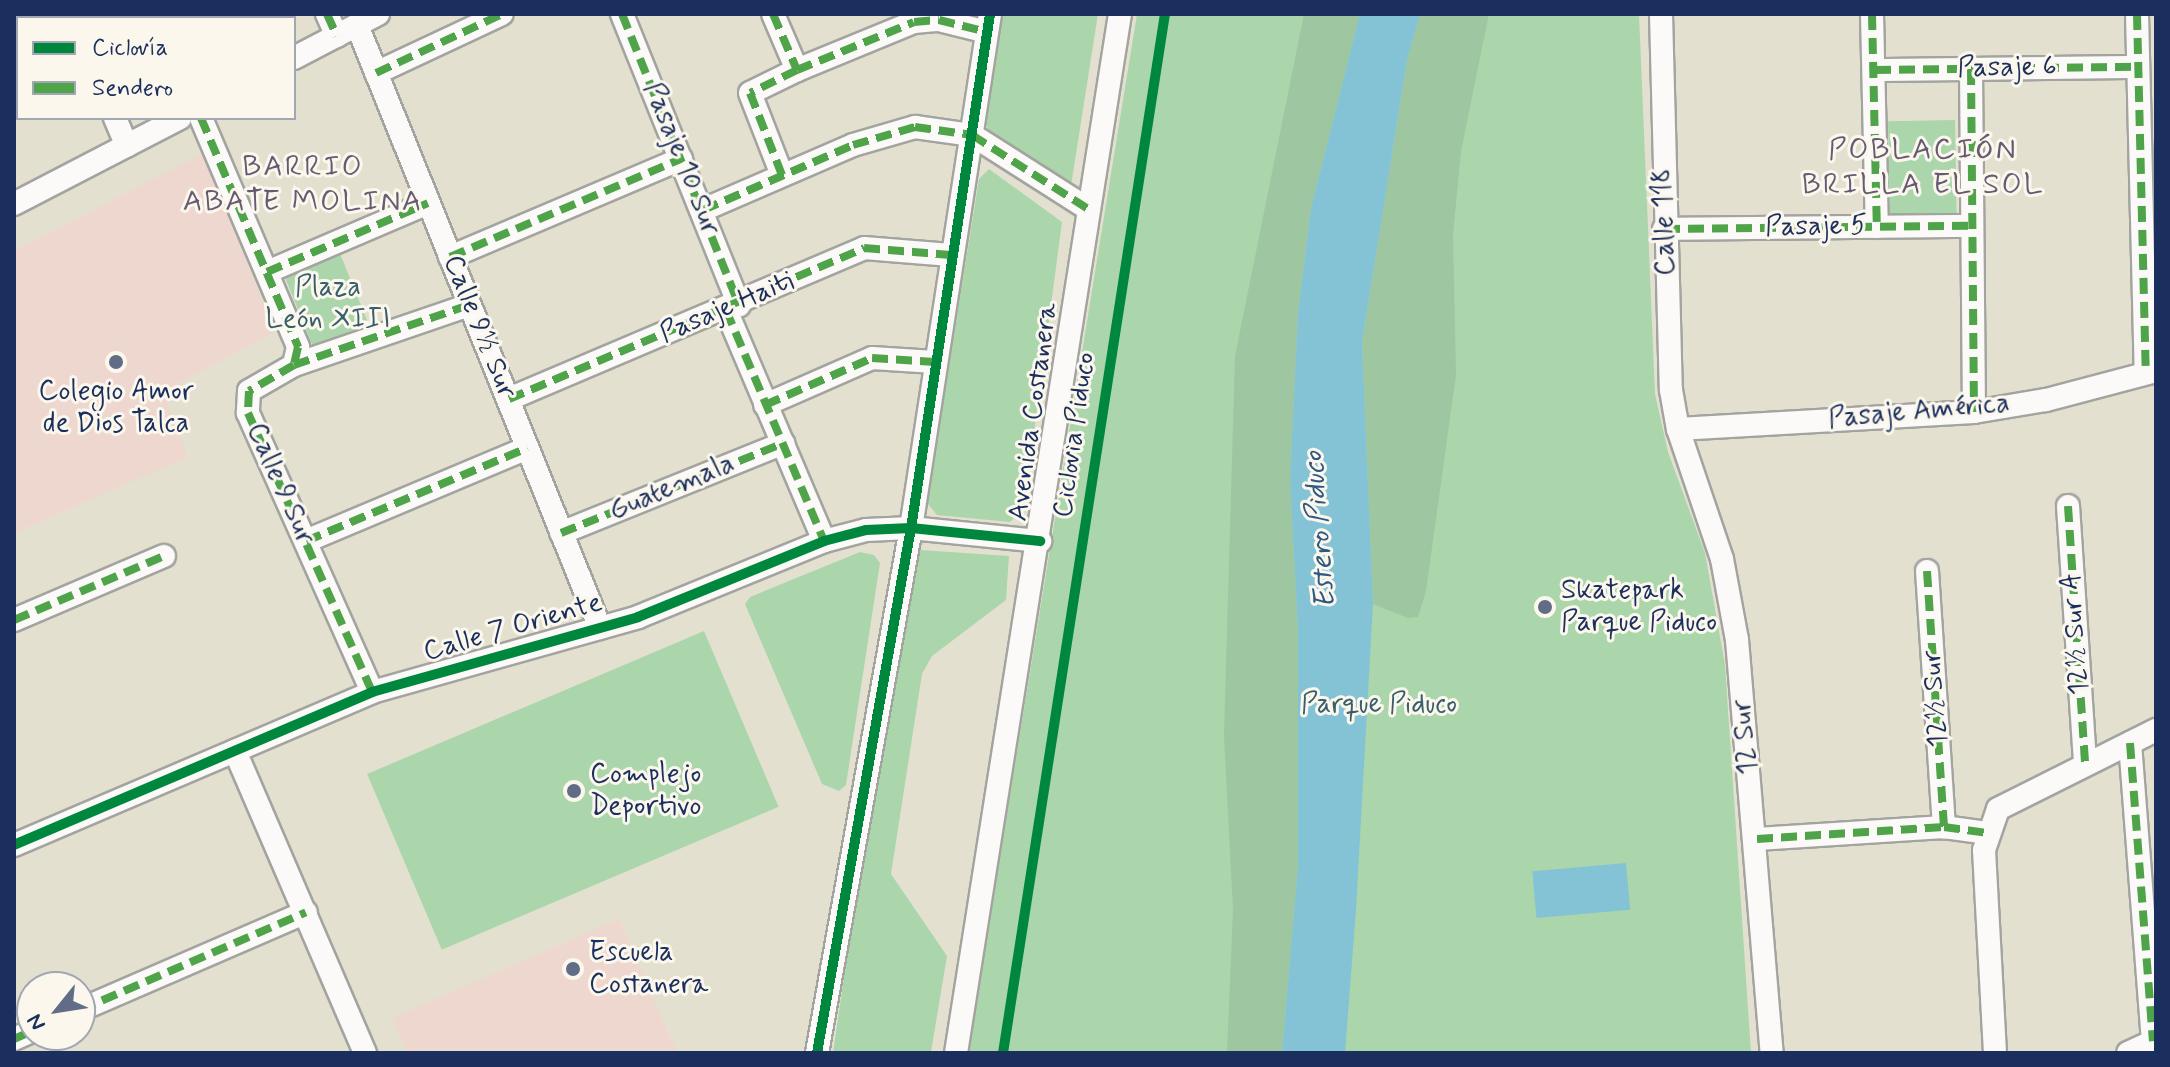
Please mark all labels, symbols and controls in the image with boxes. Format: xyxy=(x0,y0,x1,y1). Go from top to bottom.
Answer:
legend xyxy=(16,16,296,120)
text: Ciclovía xyxy=(92,33,168,64)
street label: Pasaje 6 xyxy=(1957,50,2057,86)
text: Sendero xyxy=(92,73,173,104)
street label: Pasaje 10 Sur xyxy=(635,78,727,240)
district label: POBLACIÓN BRILLA EL SOL xyxy=(1804,132,2042,202)
district label: BARRIO ABATE MOLINA xyxy=(181,149,425,220)
street label: Calle 118 xyxy=(1646,168,1684,276)
street label: Pasaje 5 xyxy=(1765,209,1867,245)
street label: Calle 9½ Sur xyxy=(435,250,523,404)
street label: Pasaje Haiti xyxy=(655,265,799,351)
park label: Plaza León XIII xyxy=(267,271,389,337)
street label: Avenida Costanera xyxy=(1002,300,1066,524)
street label: Ciclovia Piduco xyxy=(1047,352,1103,518)
marker: Colegio Amor de Dios Talca xyxy=(107,353,125,371)
place label: Colegio Amor de Dios Talca xyxy=(38,375,194,441)
street label: Pasaje América xyxy=(1827,387,2011,437)
street label: Calle 9 Sur xyxy=(238,418,322,550)
street label: Guatemala xyxy=(604,448,740,528)
water label: Estero Piduco xyxy=(1295,450,1345,610)
street label: 12½ Sur A xyxy=(2055,571,2097,697)
place label: Skatepark Parque Piduco xyxy=(1561,574,1717,640)
street label: Calle 7 Oriente xyxy=(420,586,606,670)
marker: Skatepark Parque Piduco xyxy=(1536,598,1554,616)
street label: 12½ Sur xyxy=(1916,649,1956,749)
park label: Parque Piduco xyxy=(1301,688,1457,722)
street label: 12 Sur xyxy=(1725,698,1767,776)
place label: Complejo Deportivo xyxy=(590,758,701,824)
marker: Complejo Deportivo xyxy=(565,782,583,800)
place label: Escuela Costanera xyxy=(589,936,708,1002)
marker: Escuela Costanera xyxy=(564,960,582,978)
north arrow xyxy=(16,971,96,1051)
text: N xyxy=(21,1009,53,1035)

